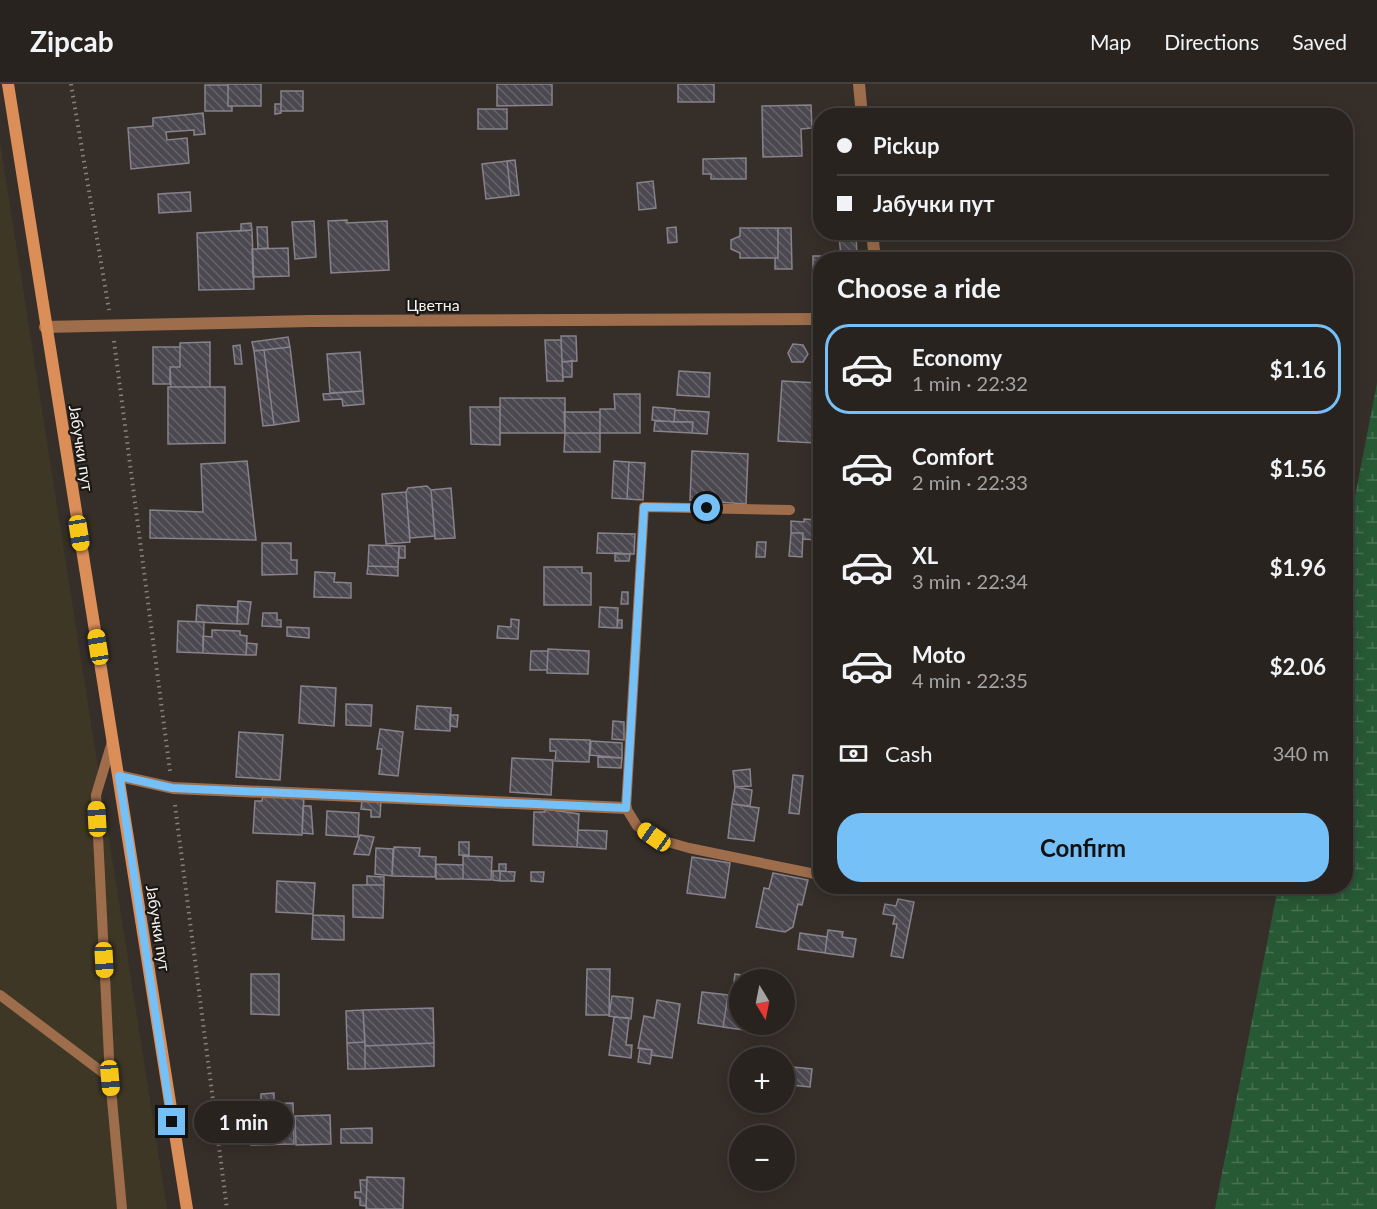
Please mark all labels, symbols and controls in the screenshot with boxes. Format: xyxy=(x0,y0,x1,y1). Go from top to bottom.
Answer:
text: Zipcab xyxy=(30,24,114,58)
text: Map xyxy=(1090,29,1131,54)
text: Directions xyxy=(1164,29,1259,54)
text: Saved xyxy=(1292,29,1347,54)
text: Pickup xyxy=(873,132,939,159)
text: Јабучки пут xyxy=(873,190,994,217)
text: Choose a ride xyxy=(837,271,1001,304)
street label: Цветна xyxy=(406,295,460,314)
icon: car xyxy=(840,342,894,396)
text: Economy xyxy=(912,344,1002,371)
text: $1.16 xyxy=(1270,356,1326,383)
text: 1 min · 22:32 xyxy=(912,371,1028,395)
street label: Јабучки пут xyxy=(66,404,98,492)
icon: car xyxy=(840,441,894,495)
text: Comfort xyxy=(912,443,994,470)
text: $1.56 xyxy=(1270,455,1326,482)
text: 2 min · 22:33 xyxy=(912,470,1028,494)
route start xyxy=(693,494,720,521)
car xyxy=(67,514,91,552)
icon: car xyxy=(840,540,894,594)
text: XL xyxy=(912,542,938,569)
text: $1.96 xyxy=(1270,554,1326,581)
text: 3 min · 22:34 xyxy=(912,569,1028,593)
car xyxy=(86,628,110,666)
icon: car xyxy=(840,639,894,693)
text: Moto xyxy=(912,641,966,668)
text: $2.06 xyxy=(1270,653,1326,680)
text: 4 min · 22:35 xyxy=(912,668,1028,692)
icon: cash xyxy=(837,737,870,770)
text: Cash xyxy=(885,740,932,767)
text: 340 m xyxy=(1273,741,1329,765)
car xyxy=(87,801,107,837)
button: Confirm xyxy=(837,813,1329,882)
car xyxy=(634,819,674,855)
street label: Јабучки пут xyxy=(143,884,175,972)
car xyxy=(94,942,114,978)
north arrow xyxy=(729,969,795,1035)
map controls xyxy=(729,969,795,1191)
button: + xyxy=(729,1047,795,1113)
car xyxy=(99,1059,121,1097)
callout: 1 min xyxy=(193,1101,292,1143)
route end xyxy=(158,1108,185,1135)
text: 1 min xyxy=(219,1110,268,1134)
button: − xyxy=(729,1125,795,1191)

